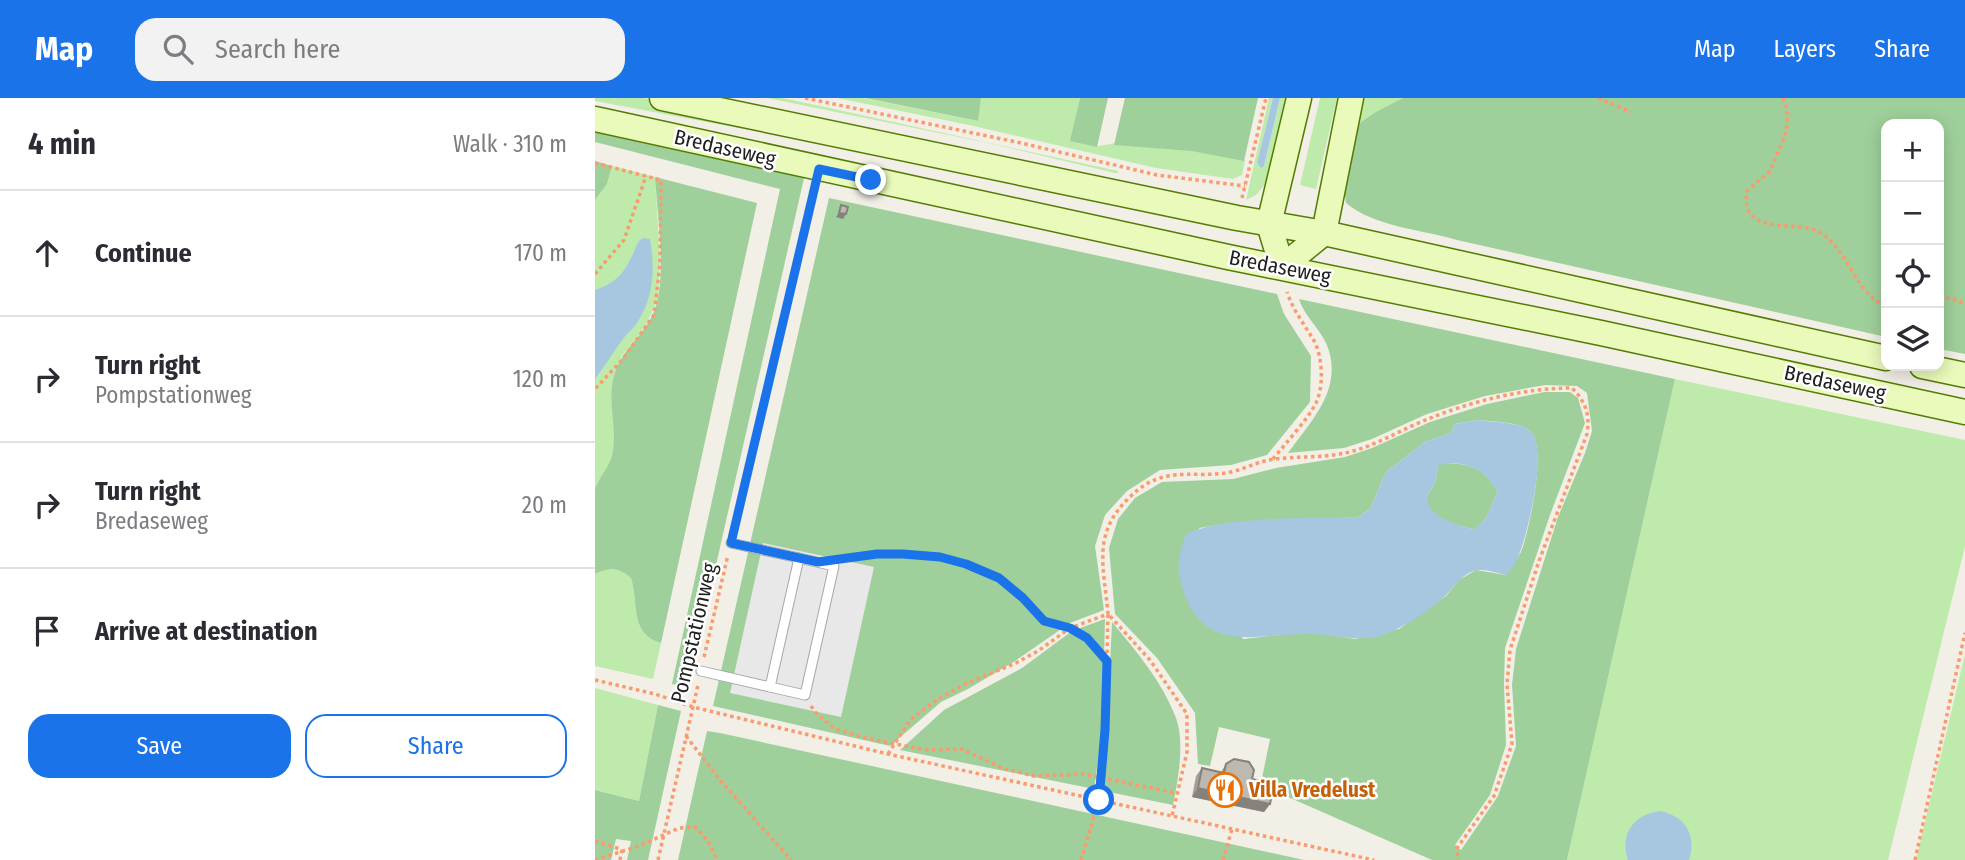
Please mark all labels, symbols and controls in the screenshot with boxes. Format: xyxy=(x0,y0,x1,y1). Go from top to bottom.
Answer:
search box xyxy=(135,18,625,81)
text: Map xyxy=(35,29,93,69)
icon: search xyxy=(159,30,197,68)
text: Search here xyxy=(215,34,340,65)
text: Map xyxy=(1694,35,1736,63)
text: Layers xyxy=(1774,35,1836,63)
text: Share xyxy=(1874,35,1930,63)
map controls xyxy=(1881,119,1944,371)
button: + xyxy=(1881,119,1944,182)
street label: Bredaseweg xyxy=(672,124,778,172)
text: 4 min xyxy=(28,126,96,162)
text: Walk · 310 m xyxy=(453,130,567,158)
route end xyxy=(855,164,886,195)
button: − xyxy=(1881,182,1944,245)
icon: ahead xyxy=(28,234,66,272)
text: Continue xyxy=(95,238,192,269)
text: 170 m xyxy=(514,239,567,267)
street label: Bredaseweg xyxy=(1227,244,1333,290)
button: locate xyxy=(1881,245,1944,308)
button: layers xyxy=(1881,308,1944,371)
text: Turn right xyxy=(95,350,201,381)
icon: right xyxy=(28,360,66,398)
street label: Bredaseweg xyxy=(1782,360,1888,406)
text: 120 m xyxy=(513,365,567,393)
text: Pompstationweg xyxy=(95,381,252,409)
text: Turn right xyxy=(95,476,201,507)
icon: right xyxy=(28,486,66,524)
text: 20 m xyxy=(522,491,567,519)
text: Bredaseweg xyxy=(95,507,208,535)
street label: Pompstationweg xyxy=(665,560,723,706)
icon: arrive xyxy=(28,612,66,650)
text: Arrive at destination xyxy=(95,616,318,647)
button: Save xyxy=(28,714,291,778)
button: Share xyxy=(305,714,567,778)
restaurant icon: Villa Vredelust xyxy=(1206,771,1244,809)
place label: Villa Vredelust xyxy=(1248,777,1376,803)
route start xyxy=(1083,784,1114,815)

